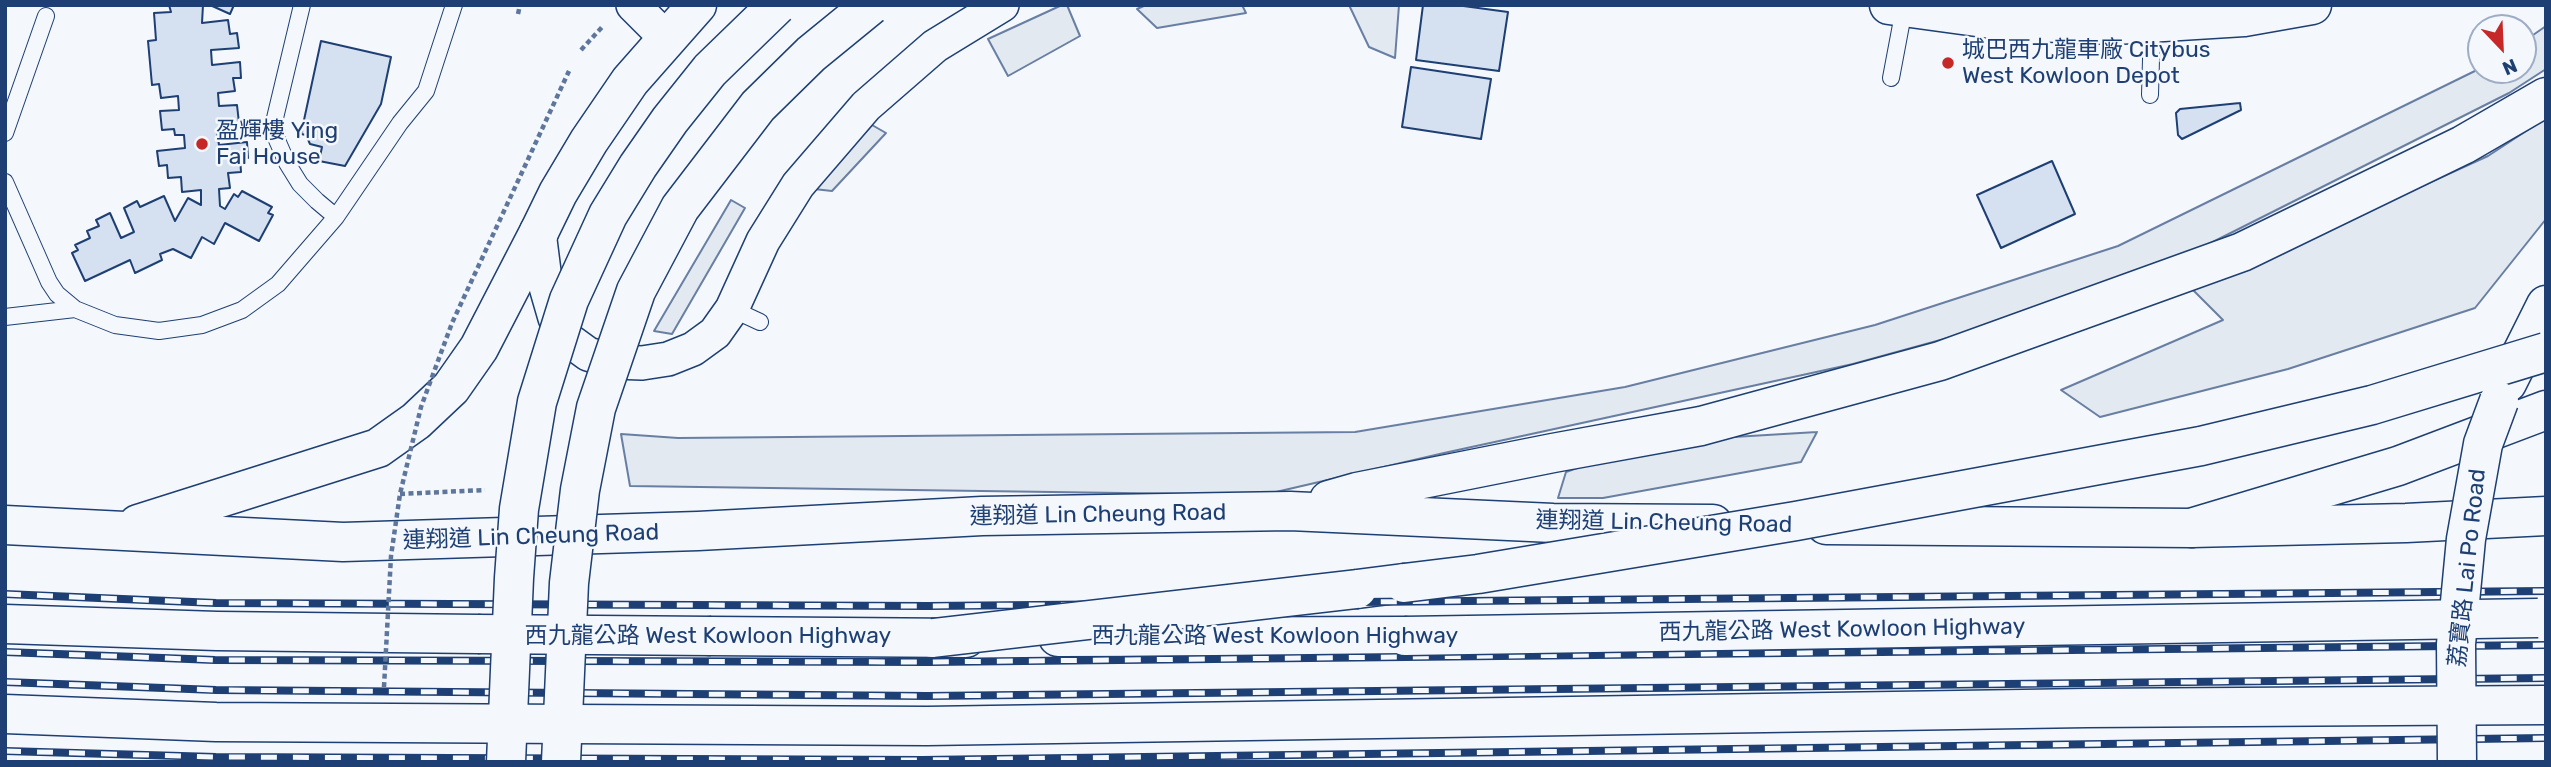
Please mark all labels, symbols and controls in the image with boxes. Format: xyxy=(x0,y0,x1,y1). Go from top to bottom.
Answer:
north arrow xyxy=(2467,14,2537,84)
place label: 城巴西九龍車廠 Citybus West Kowloon Depot xyxy=(1962,36,2210,90)
text: N xyxy=(2499,54,2520,80)
marker: 城巴西九龍車廠 Citybus West Kowloon Depot xyxy=(1940,55,1956,71)
place label: 盈輝樓 Ying Fai House xyxy=(216,117,338,171)
marker: 盈輝樓 Ying Fai House xyxy=(194,136,210,152)
street label: 荔寶路 Lai Po Road xyxy=(2444,467,2492,669)
street label: 連翔道 Lin Cheung Road xyxy=(969,499,1227,531)
street label: 連翔道 Lin Cheung Road xyxy=(1535,507,1793,539)
street label: 連翔道 Lin Cheung Road xyxy=(402,519,660,555)
street label: 西九龍公路 West Kowloon Highway xyxy=(1658,613,2026,647)
street label: 西九龍公路 West Kowloon Highway xyxy=(525,622,891,650)
street label: 西九龍公路 West Kowloon Highway xyxy=(1092,622,1458,650)

